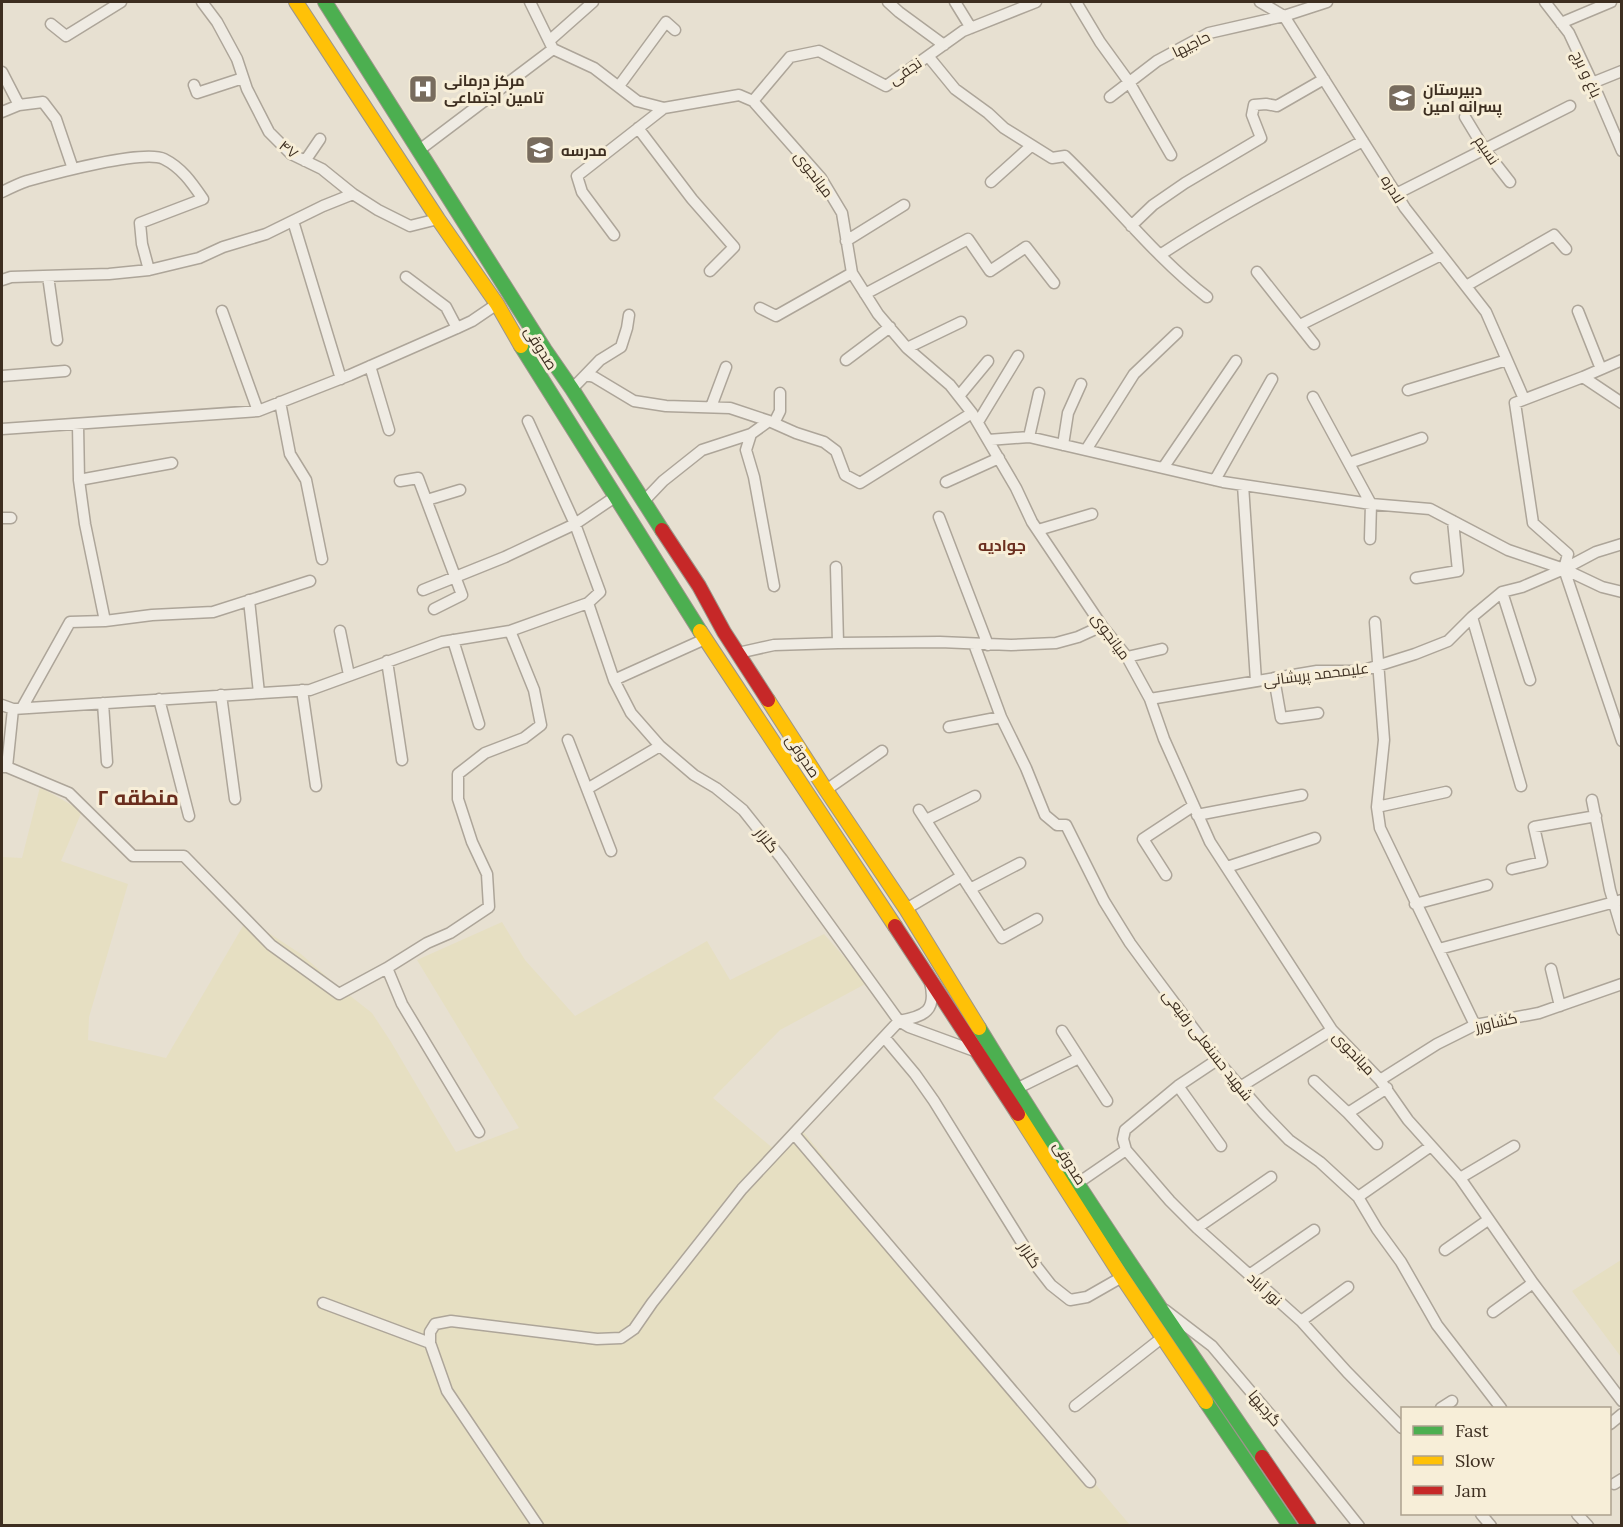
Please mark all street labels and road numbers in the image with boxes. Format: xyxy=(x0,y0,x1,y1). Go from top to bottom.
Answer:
street label: حاجیها xyxy=(1169,27,1213,62)
street label: باغ و برج xyxy=(1566,47,1606,102)
street label: نجفی xyxy=(885,53,926,90)
street label: نسیم xyxy=(1470,132,1504,169)
street label: ۴۷ xyxy=(276,136,302,162)
street label: میانجوی xyxy=(789,147,838,202)
street label: لادره xyxy=(1377,171,1409,207)
street label: صدوقی xyxy=(519,323,562,374)
street label: میانجوی xyxy=(1087,609,1134,664)
street label: علیمحمد پریشانی xyxy=(1262,658,1370,691)
street label: صدوقی xyxy=(781,731,824,782)
street label: گلزار xyxy=(751,823,783,857)
street label: شهید حسنعلی رفیعی xyxy=(1158,986,1257,1105)
street label: کشاورز xyxy=(1472,1008,1519,1036)
street label: میانجوی xyxy=(1328,1027,1379,1080)
street label: صدوقی xyxy=(1048,1138,1091,1189)
street label: گلزار xyxy=(1014,1238,1045,1272)
street label: نور آباد xyxy=(1244,1268,1286,1310)
street label: گرجیها xyxy=(1244,1386,1286,1431)

